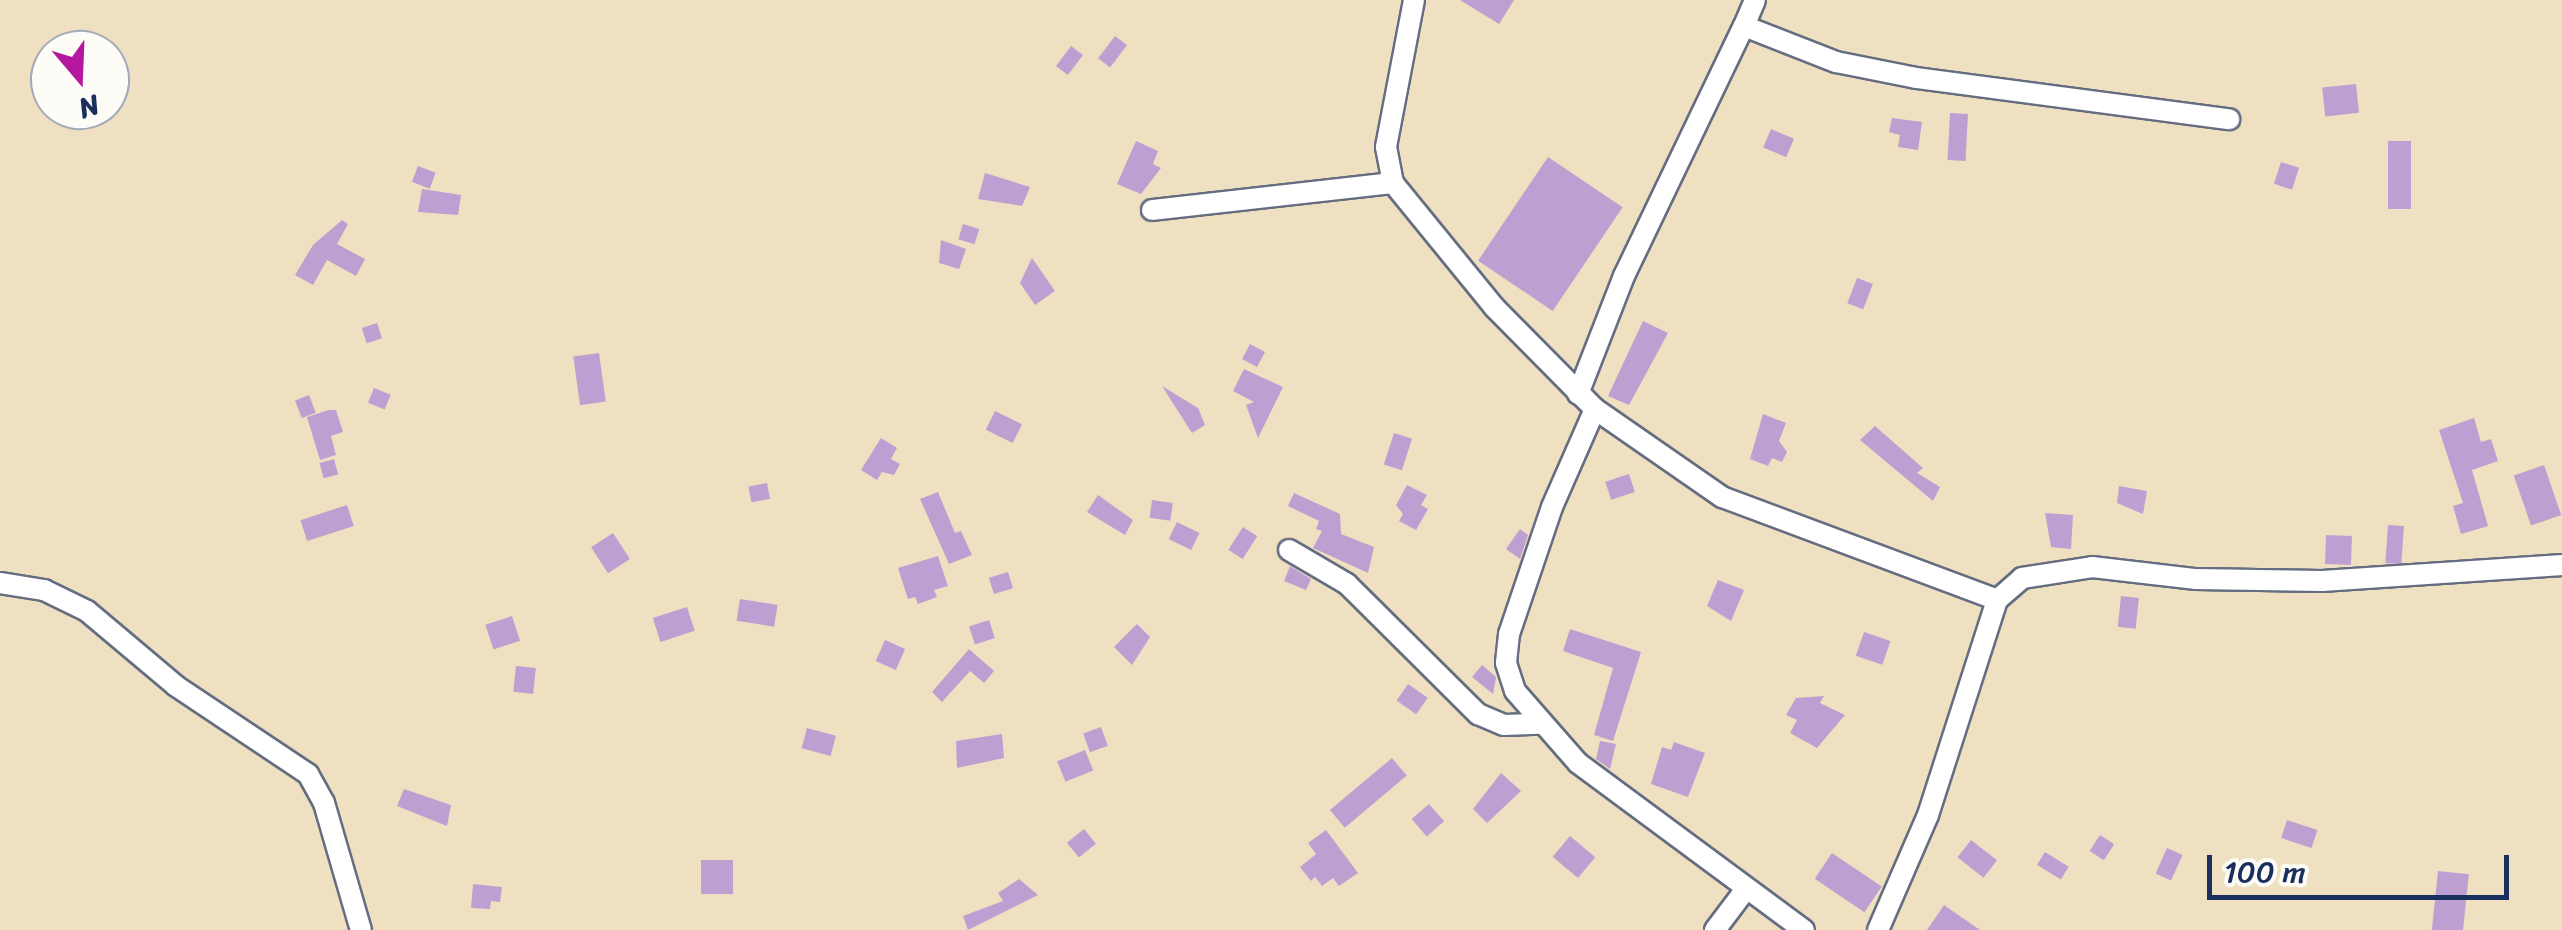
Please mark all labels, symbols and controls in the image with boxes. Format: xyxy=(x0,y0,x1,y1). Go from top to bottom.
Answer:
north arrow xyxy=(30,30,130,130)
text: N xyxy=(72,81,106,133)
scale bar xyxy=(2212,835,2514,897)
text: 100 m xyxy=(2224,845,2306,899)

